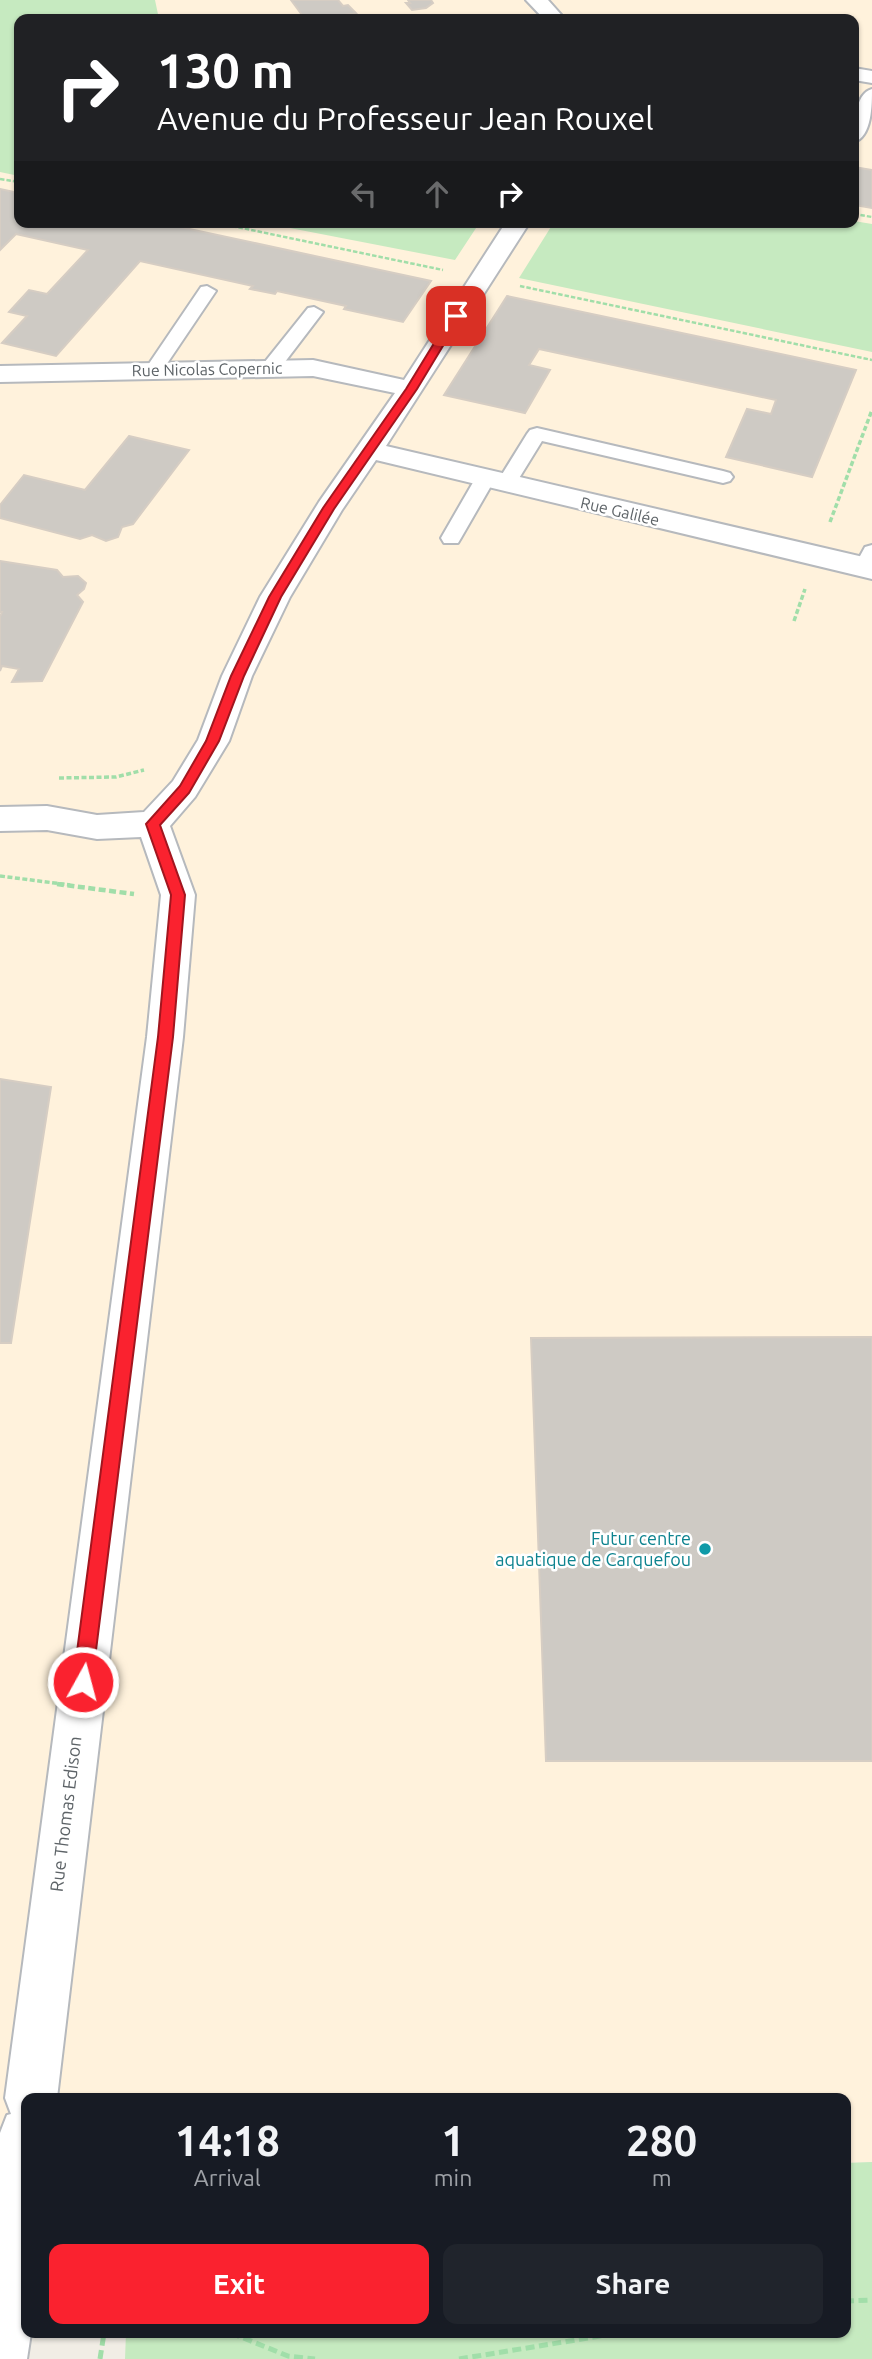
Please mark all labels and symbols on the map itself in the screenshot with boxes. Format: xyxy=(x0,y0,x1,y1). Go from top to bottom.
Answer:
pin xyxy=(426,286,486,346)
street label: Rue Nicolas Copernic xyxy=(132,359,283,379)
street label: Rue Galilée xyxy=(579,493,661,529)
place label: Futur centre aquatique de Carquefou xyxy=(495,1528,691,1569)
marker: Futur centre aquatique de Carquefou xyxy=(697,1541,713,1557)
position arrow xyxy=(46,1645,120,1719)
street label: Rue Thomas Edison xyxy=(46,1735,84,1893)

